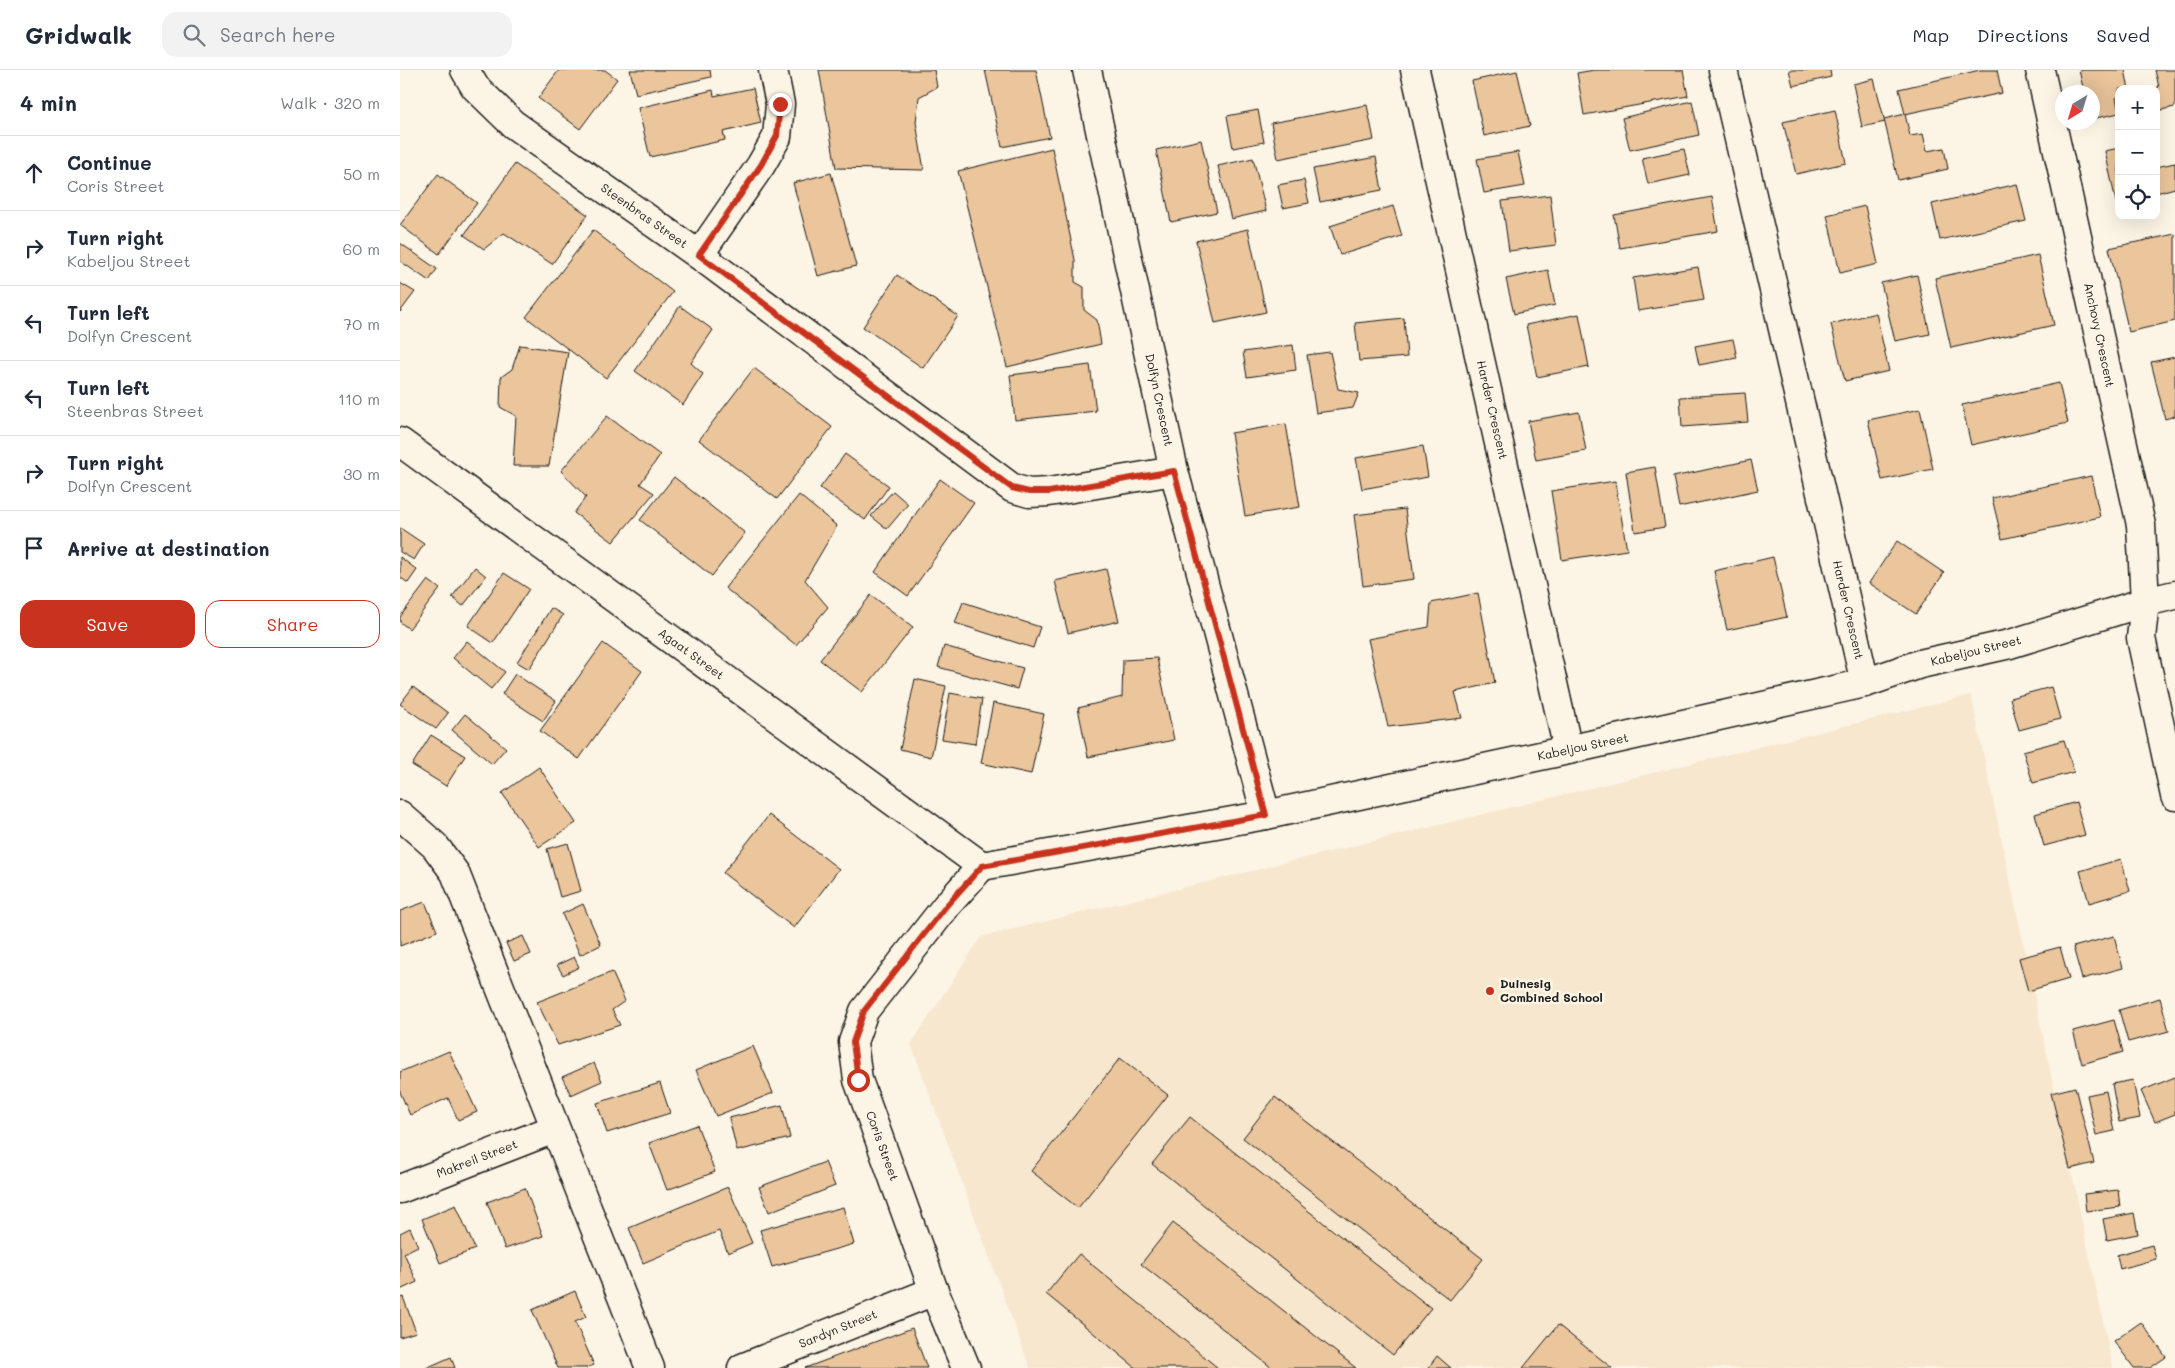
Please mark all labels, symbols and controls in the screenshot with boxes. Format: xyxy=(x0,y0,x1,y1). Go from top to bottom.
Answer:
search box xyxy=(162,12,512,57)
text: Gridwalk xyxy=(25,19,132,50)
icon: search xyxy=(180,21,208,49)
text: Search here xyxy=(220,22,336,47)
text: Map xyxy=(1912,23,1949,47)
text: Directions xyxy=(1977,23,2069,47)
text: Saved xyxy=(2097,23,2150,47)
north arrow xyxy=(2055,85,2100,130)
map controls xyxy=(2115,85,2160,220)
button: + xyxy=(2115,85,2160,130)
text: 4 min xyxy=(20,89,77,116)
text: Walk · 320 m xyxy=(280,92,380,113)
route end xyxy=(769,93,792,116)
button: − xyxy=(2115,130,2160,175)
text: Continue xyxy=(67,150,152,175)
icon: ahead xyxy=(20,159,48,187)
text: 50 m xyxy=(343,163,380,184)
text: Coris Street xyxy=(67,175,165,196)
button: locate xyxy=(2115,175,2160,220)
street label: Steenbras Street xyxy=(598,179,691,251)
text: Turn right xyxy=(67,225,164,250)
icon: right xyxy=(20,234,48,262)
text: 60 m xyxy=(343,238,380,259)
text: Kabeljou Street xyxy=(67,250,190,271)
street label: Anchovy Crescent xyxy=(2081,281,2119,389)
text: Turn left xyxy=(67,300,150,325)
icon: left xyxy=(20,309,48,337)
text: 70 m xyxy=(343,313,380,334)
text: Dolfyn Crescent xyxy=(67,325,192,346)
street label: Dolfyn Crescent xyxy=(1142,352,1178,447)
street label: Harder Crescent xyxy=(1474,359,1512,461)
text: Turn left xyxy=(67,375,150,400)
icon: left xyxy=(20,384,48,412)
text: 110 m xyxy=(338,388,380,409)
text: Steenbras Street xyxy=(67,400,204,421)
text: Turn right xyxy=(67,450,164,475)
icon: right xyxy=(20,459,48,487)
text: 30 m xyxy=(343,463,380,484)
text: Dolfyn Crescent xyxy=(67,475,192,496)
icon: arrive xyxy=(20,534,48,562)
text: Arrive at destination xyxy=(67,536,270,561)
street label: Harder Crescent xyxy=(1830,559,1868,661)
button: Save xyxy=(20,600,195,648)
button: Share xyxy=(205,600,380,648)
street label: Agaat Street xyxy=(656,624,728,682)
street label: Kabeljou Street xyxy=(1929,631,2023,669)
street label: Kabeljou Street xyxy=(1536,729,1630,763)
place label: Duinesig Combined School xyxy=(1500,975,1603,1005)
marker: Duinesig Combined School xyxy=(1484,985,1496,997)
route start xyxy=(847,1069,870,1092)
street label: Coris Street xyxy=(863,1109,903,1183)
street label: Makreil Street xyxy=(434,1135,519,1181)
street label: Sardyn Street xyxy=(796,1305,879,1351)

